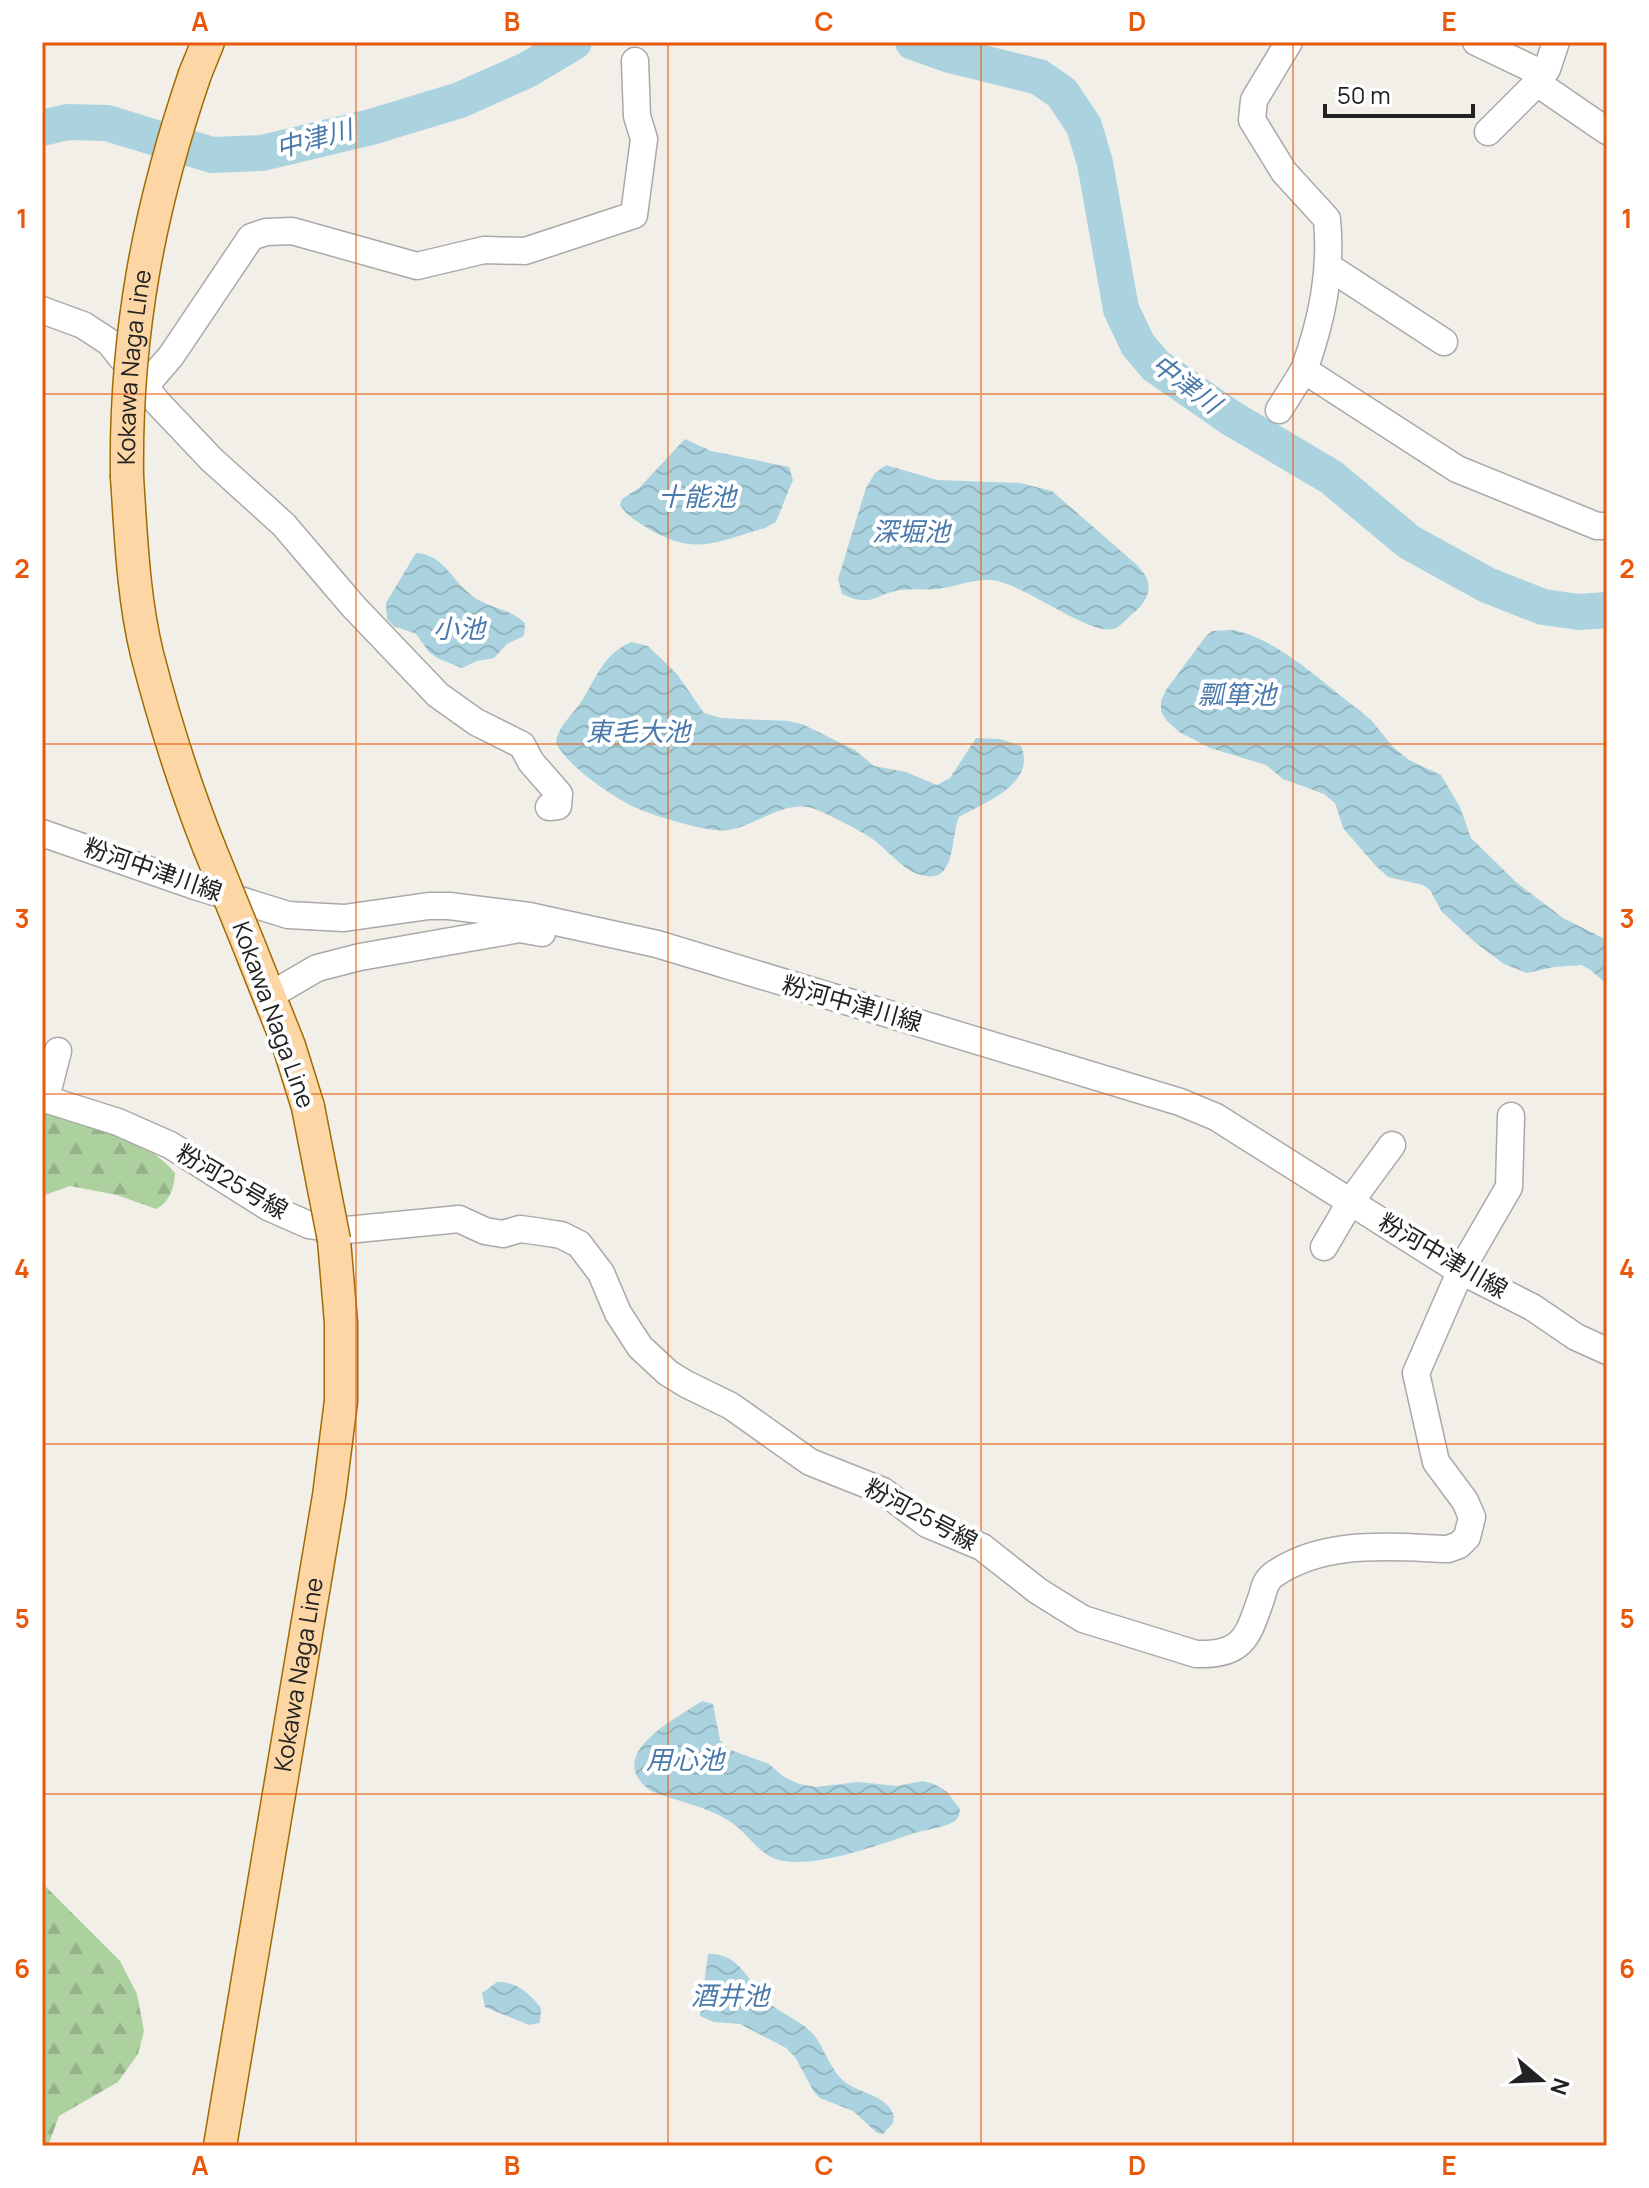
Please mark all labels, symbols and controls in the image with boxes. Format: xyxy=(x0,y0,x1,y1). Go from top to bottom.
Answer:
text: A xyxy=(191,3,209,39)
text: B xyxy=(504,3,520,39)
text: C xyxy=(814,3,834,39)
text: D xyxy=(1128,3,1146,39)
text: E xyxy=(1441,3,1457,39)
scale bar xyxy=(1325,68,1473,118)
text: 50 m xyxy=(1337,78,1391,111)
water label: 中津川 xyxy=(271,110,359,166)
text: 1 xyxy=(16,200,28,236)
text: 1 xyxy=(1621,200,1633,236)
street label: Kokawa Naga Line xyxy=(109,267,158,465)
water label: 中津川 xyxy=(1145,345,1231,423)
water label: 十能池 xyxy=(658,478,739,514)
water label: 深堀池 xyxy=(872,513,953,549)
text: 2 xyxy=(14,550,30,586)
text: 2 xyxy=(1619,550,1635,586)
water label: 小池 xyxy=(433,610,488,646)
water label: 瓢箪池 xyxy=(1198,676,1279,712)
water label: 東毛大池 xyxy=(586,713,693,749)
street label: 粉河中津川線 xyxy=(80,830,227,908)
text: 3 xyxy=(14,900,30,936)
text: 3 xyxy=(1619,900,1635,936)
street label: Kokawa Naga Line xyxy=(225,917,323,1112)
street label: 粉河中津川線 xyxy=(779,967,926,1038)
street label: 粉河25号線 xyxy=(171,1136,294,1226)
street label: 粉河中津川線 xyxy=(1373,1204,1514,1305)
text: 4 xyxy=(14,1250,30,1286)
text: 4 xyxy=(1619,1250,1635,1286)
street label: 粉河25号線 xyxy=(859,1470,984,1557)
street label: Kokawa Naga Line xyxy=(265,1575,330,1774)
text: 5 xyxy=(14,1600,30,1636)
text: 5 xyxy=(1619,1600,1635,1636)
water label: 用心池 xyxy=(646,1741,727,1777)
text: 6 xyxy=(14,1950,30,1986)
text: 6 xyxy=(1619,1950,1635,1986)
water label: 酒井池 xyxy=(691,1977,772,2013)
north arrow xyxy=(1501,2040,1581,2120)
text: N xyxy=(1543,2074,1577,2099)
text: A xyxy=(191,2147,209,2183)
text: B xyxy=(504,2147,520,2183)
text: C xyxy=(814,2147,834,2183)
text: D xyxy=(1128,2147,1146,2183)
text: E xyxy=(1441,2147,1457,2183)

